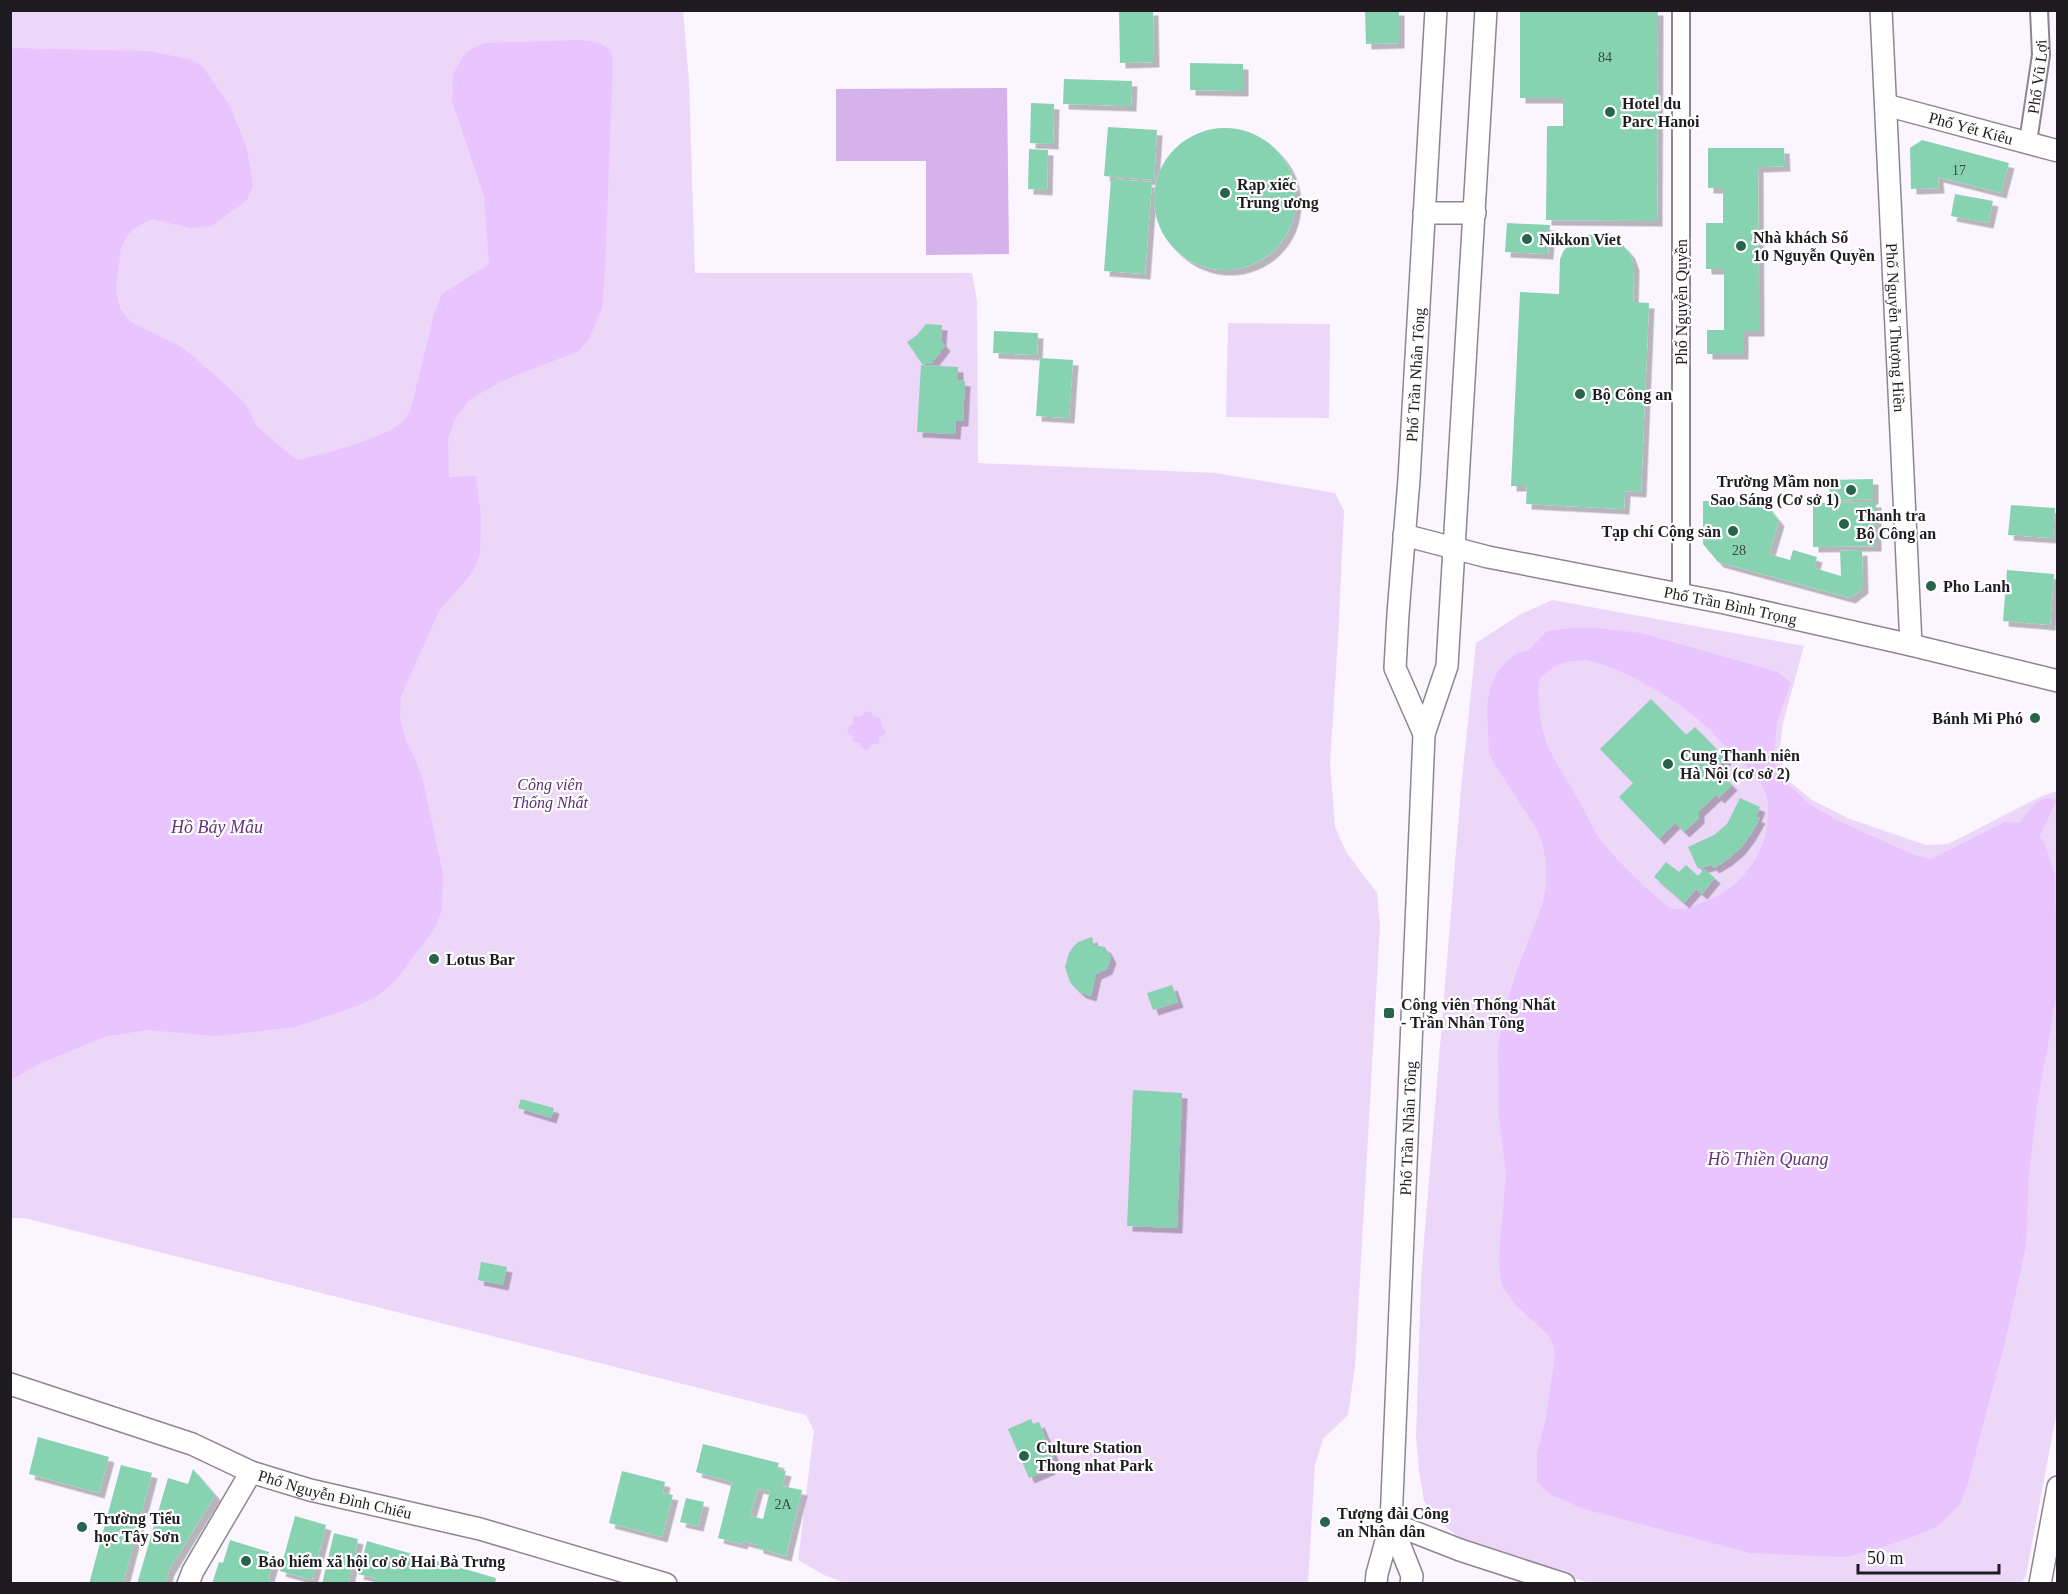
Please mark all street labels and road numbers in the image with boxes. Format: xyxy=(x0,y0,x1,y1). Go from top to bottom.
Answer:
street label: Phố Vũ Lợi xyxy=(2024,39,2050,115)
street label: Phố Yết Kiêu xyxy=(1927,108,2015,147)
street label: Phố Nguyễn Quyền xyxy=(1673,239,1691,365)
street label: Phố Nguyễn Thượng Hiền xyxy=(1884,243,1908,413)
street label: Phố Trần Nhân Tông xyxy=(1403,307,1428,442)
street label: Phố Trần Bình Trọng xyxy=(1662,583,1799,628)
street label: Phố Trần Nhân Tông xyxy=(1396,1061,1420,1196)
street label: Phố Nguyễn Đình Chiểu xyxy=(256,1466,414,1522)

